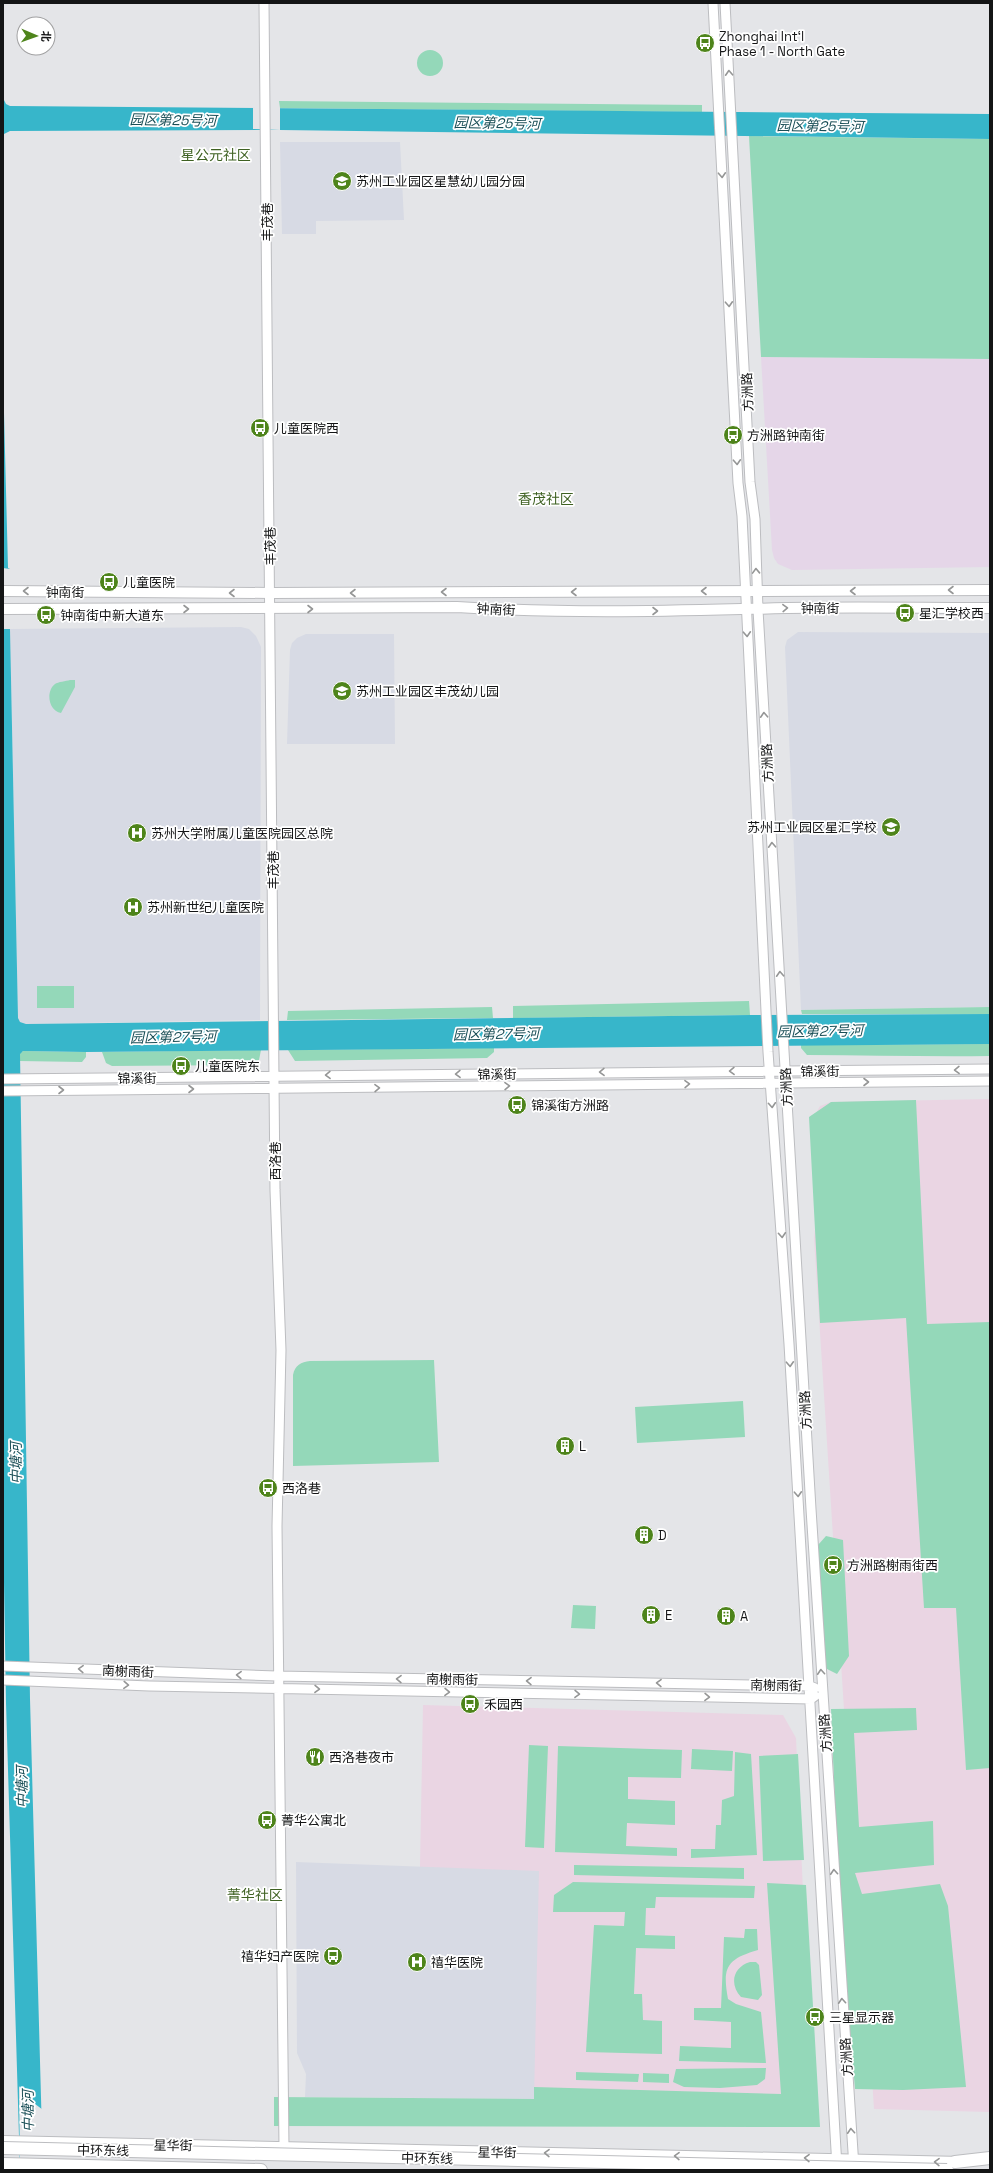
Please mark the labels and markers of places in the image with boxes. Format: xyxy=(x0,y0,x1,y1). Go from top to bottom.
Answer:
place label: Zhonghai Int‘l Phase 1 - North Gate xyxy=(719,28,845,60)
bus stop icon: Zhonghai Int‘l Phase 1 - North Gate xyxy=(694,32,716,54)
school or university icon: 苏州工业园区星慧幼儿园分园 xyxy=(331,170,353,192)
place label: 苏州工业园区星慧幼儿园分园 xyxy=(356,173,525,190)
bus stop icon: 儿童医院西 xyxy=(249,417,271,439)
place label: 儿童医院西 xyxy=(274,420,339,437)
bus stop icon: 方洲路钟南街 xyxy=(722,424,744,446)
place label: 方洲路钟南街 xyxy=(747,427,825,444)
bus stop icon: 儿童医院 xyxy=(98,571,120,593)
place label: 儿童医院 xyxy=(123,574,175,591)
bus stop icon: 星汇学校西 xyxy=(894,602,916,624)
bus stop icon: 钟南街中新大道东 xyxy=(35,604,57,626)
place label: 星汇学校西 xyxy=(919,605,984,622)
place label: 钟南街中新大道东 xyxy=(60,607,164,624)
school or university icon: 苏州工业园区丰茂幼儿园 xyxy=(331,680,353,702)
place label: 苏州工业园区丰茂幼儿园 xyxy=(356,683,499,700)
school or university icon: 苏州工业园区星汇学校 xyxy=(880,816,902,838)
place label: 苏州工业园区星汇学校 xyxy=(747,819,877,836)
hospital icon: 苏州大学附属儿童医院园区总院 xyxy=(126,822,148,844)
place label: 苏州大学附属儿童医院园区总院 xyxy=(151,825,333,842)
hospital icon: 苏州新世纪儿童医院 xyxy=(122,896,144,918)
place label: 苏州新世纪儿童医院 xyxy=(147,899,264,916)
bus stop icon: 儿童医院东 xyxy=(170,1055,192,1077)
place label: 儿童医院东 xyxy=(195,1058,260,1075)
bus stop icon: 锦溪街方洲路 xyxy=(506,1094,528,1116)
place label: 锦溪街方洲路 xyxy=(531,1097,609,1114)
building icon: L xyxy=(554,1435,576,1457)
place label: L xyxy=(579,1438,586,1455)
bus stop icon: 西洛巷 xyxy=(257,1477,279,1499)
place label: 西洛巷 xyxy=(282,1480,321,1497)
building icon: D xyxy=(633,1524,655,1546)
place label: D xyxy=(658,1527,667,1544)
bus stop icon: 方洲路榭雨街西 xyxy=(822,1554,844,1576)
place label: 方洲路榭雨街西 xyxy=(847,1557,938,1574)
building icon: E xyxy=(640,1604,662,1626)
building icon: A xyxy=(715,1605,737,1627)
place label: E xyxy=(665,1607,672,1624)
place label: A xyxy=(740,1608,748,1625)
bus stop icon: 禾园西 xyxy=(459,1693,481,1715)
place label: 禾园西 xyxy=(484,1696,523,1713)
restaurant icon: 西洛巷夜市 xyxy=(304,1746,326,1768)
place label: 西洛巷夜市 xyxy=(329,1749,394,1766)
bus stop icon: 菁华公寓北 xyxy=(256,1809,278,1831)
place label: 菁华公寓北 xyxy=(281,1812,346,1829)
bus stop icon: 禧华妇产医院 xyxy=(322,1945,344,1967)
place label: 禧华妇产医院 xyxy=(241,1948,319,1965)
hospital icon: 禧华医院 xyxy=(406,1951,428,1973)
place label: 禧华医院 xyxy=(431,1954,483,1971)
bus stop icon: 三星显示器 xyxy=(804,2006,826,2028)
place label: 三星显示器 xyxy=(829,2009,894,2026)

